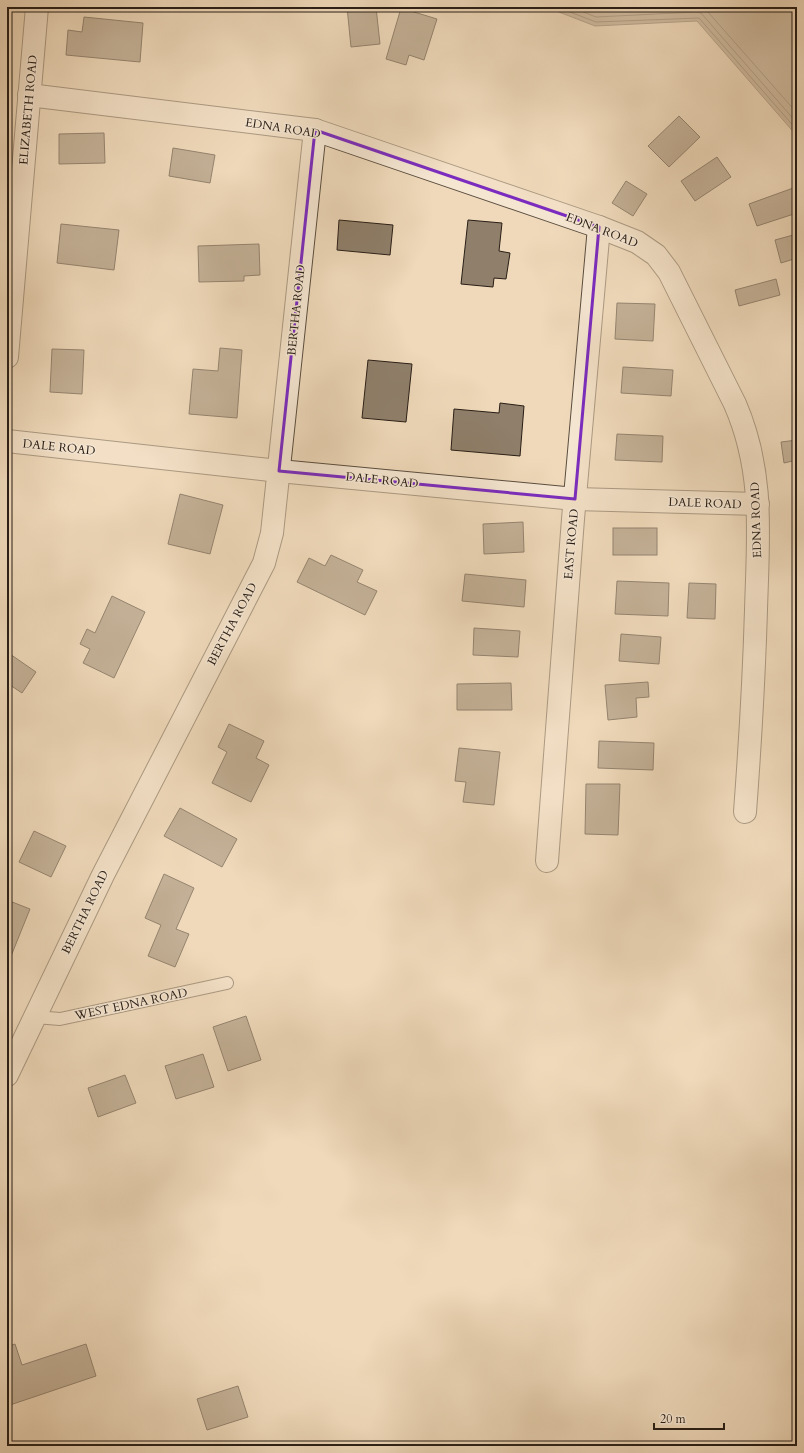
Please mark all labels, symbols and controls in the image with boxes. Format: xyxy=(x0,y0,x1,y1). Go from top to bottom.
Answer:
street label: ELIZABETH ROAD xyxy=(15,54,41,166)
street label: EDNA ROAD xyxy=(244,114,322,142)
street label: EDNA ROAD xyxy=(564,209,641,251)
street label: BERTHA ROAD xyxy=(283,263,309,356)
street label: DALE ROAD xyxy=(22,435,96,459)
street label: DALE ROAD xyxy=(345,468,419,492)
street label: EDNA ROAD xyxy=(747,481,765,558)
street label: DALE ROAD xyxy=(668,494,742,512)
street label: EAST ROAD xyxy=(560,508,582,580)
street label: BERTHA ROAD xyxy=(203,580,261,668)
street label: BERTHA ROAD xyxy=(58,867,112,957)
street label: WEST EDNA ROAD xyxy=(72,984,189,1024)
scale bar xyxy=(654,1405,724,1431)
text: 20 m xyxy=(660,1411,687,1427)

